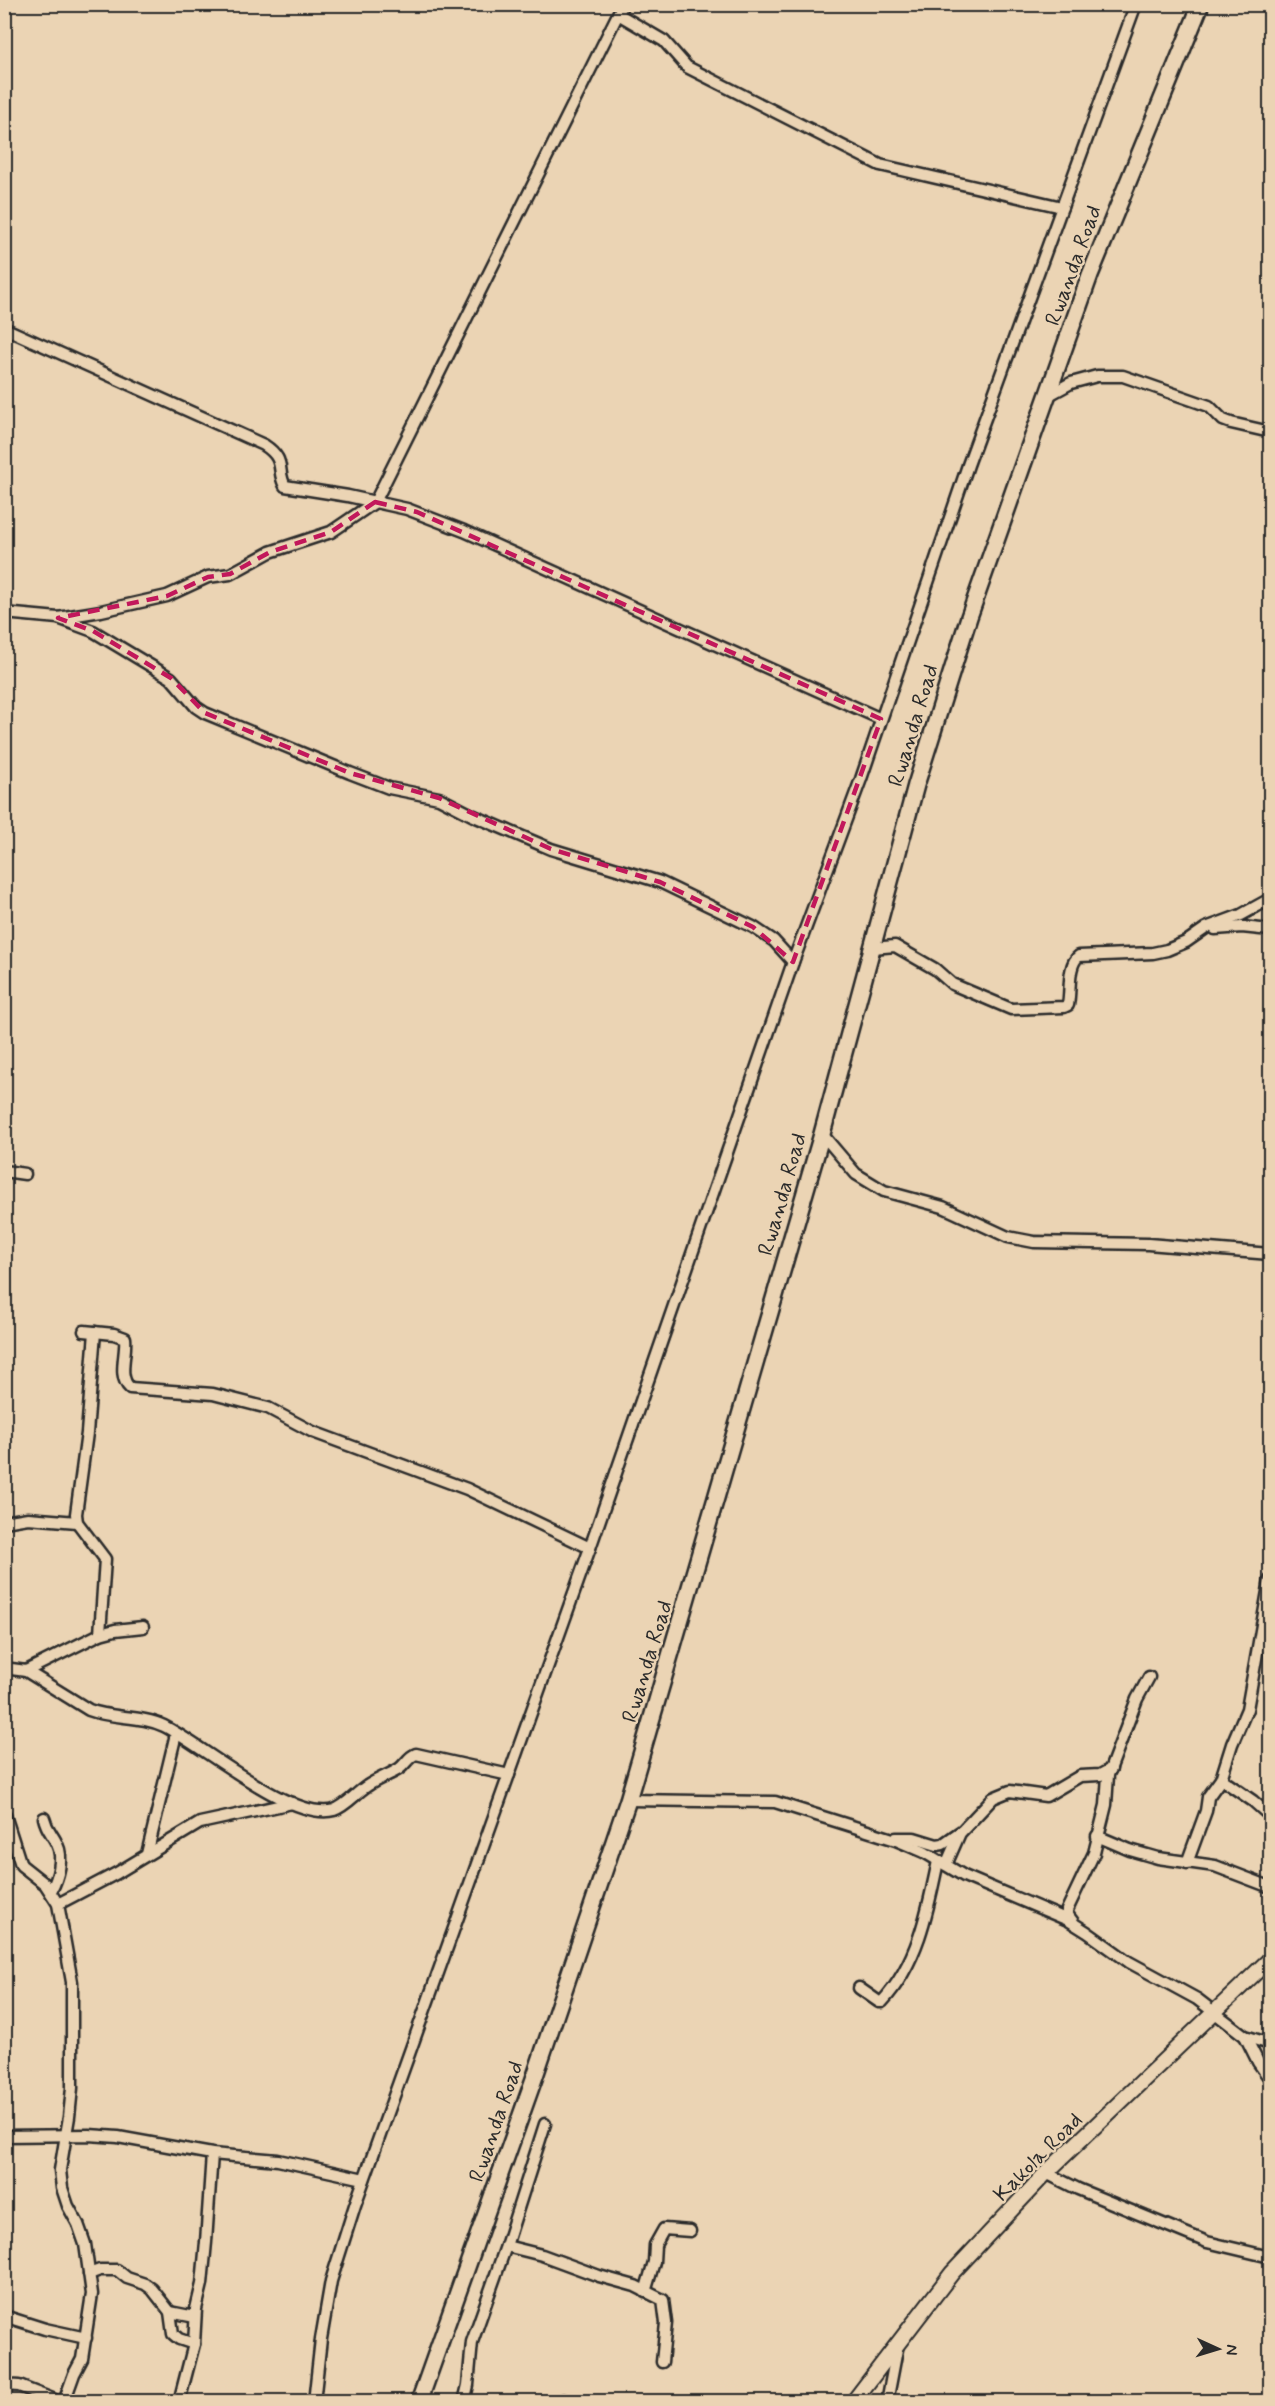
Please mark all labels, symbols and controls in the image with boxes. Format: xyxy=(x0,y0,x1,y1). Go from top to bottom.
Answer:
street label: Rwanda Road xyxy=(1039,202,1109,330)
street label: Rwanda Road xyxy=(882,661,946,790)
street label: Rwanda Road xyxy=(752,1130,814,1259)
street label: Rwanda Road xyxy=(616,1597,680,1726)
street label: Rwanda Road xyxy=(463,2057,531,2186)
street label: Kakola Road xyxy=(988,2107,1089,2208)
north arrow xyxy=(1188,2319,1248,2379)
text: N xyxy=(1221,2344,1242,2356)

